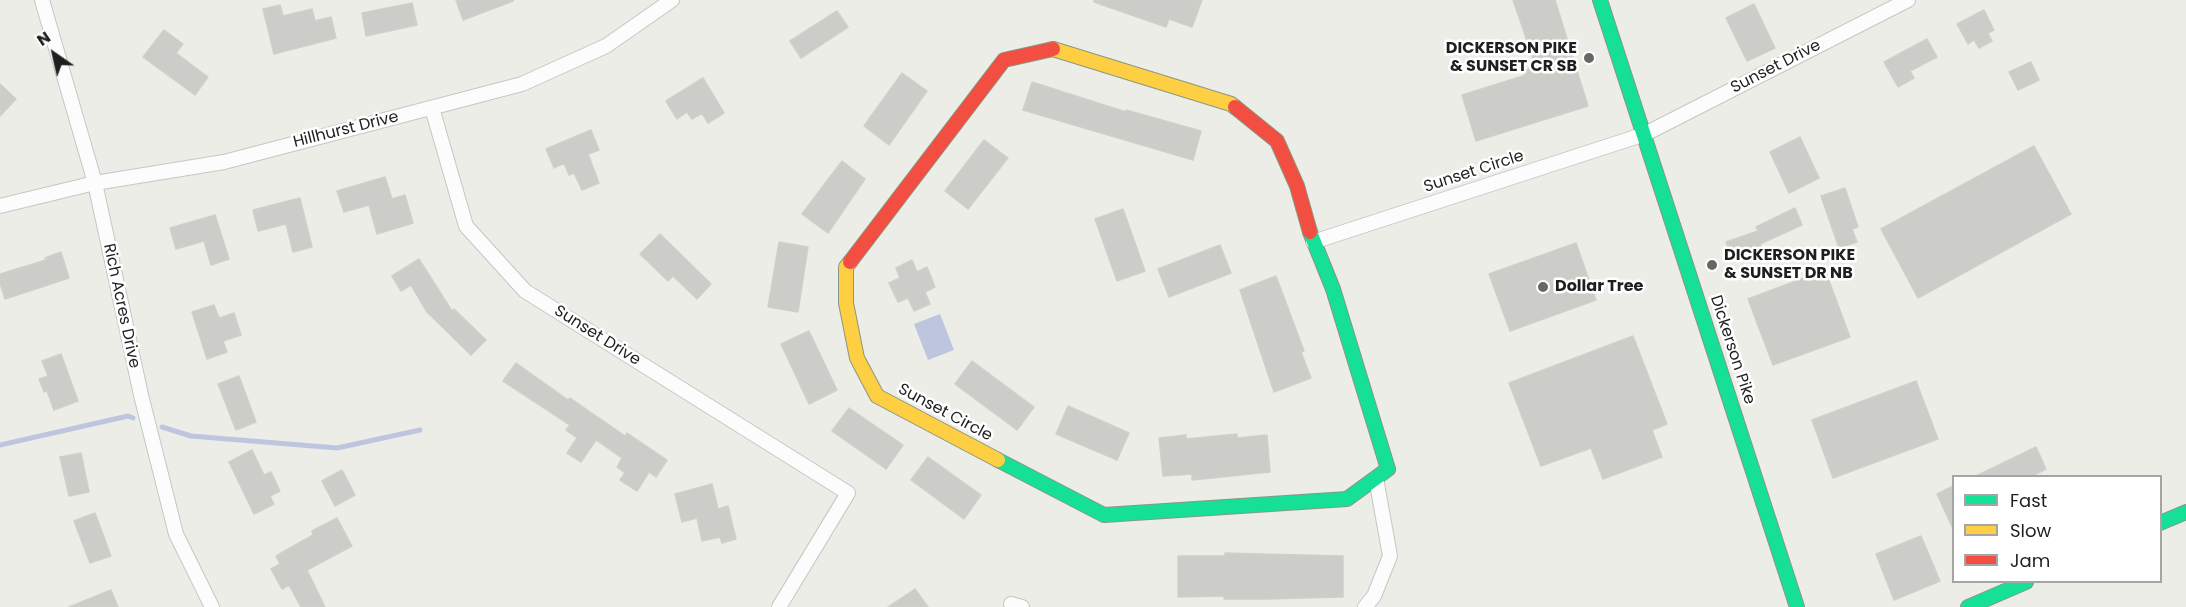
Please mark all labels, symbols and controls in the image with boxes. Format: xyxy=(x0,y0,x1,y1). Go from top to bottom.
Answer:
north arrow xyxy=(24,24,84,84)
text: N xyxy=(32,26,55,52)
street label: Sunset Drive xyxy=(1728,36,1824,98)
place label: DICKERSON PIKE & SUNSET CR SB xyxy=(1446,39,1577,77)
marker: DICKERSON PIKE & SUNSET CR SB xyxy=(1582,51,1596,65)
street label: Hillhurst Drive xyxy=(291,108,401,152)
street label: Sunset Circle xyxy=(1422,147,1526,197)
street label: Rich Acres Drive xyxy=(98,242,144,370)
place label: DICKERSON PIKE & SUNSET DR NB xyxy=(1724,246,1855,284)
marker: DICKERSON PIKE & SUNSET DR NB xyxy=(1705,258,1719,272)
place label: Dollar Tree xyxy=(1555,277,1643,297)
marker: Dollar Tree xyxy=(1536,280,1550,294)
street label: Dickerson Pike xyxy=(1705,293,1759,407)
street label: Sunset Drive xyxy=(550,302,644,370)
street label: Sunset Circle xyxy=(895,380,995,446)
legend xyxy=(1952,475,2162,583)
text: Fast xyxy=(2010,488,2047,513)
text: Slow xyxy=(2010,518,2051,543)
text: Jam xyxy=(2010,548,2050,573)

